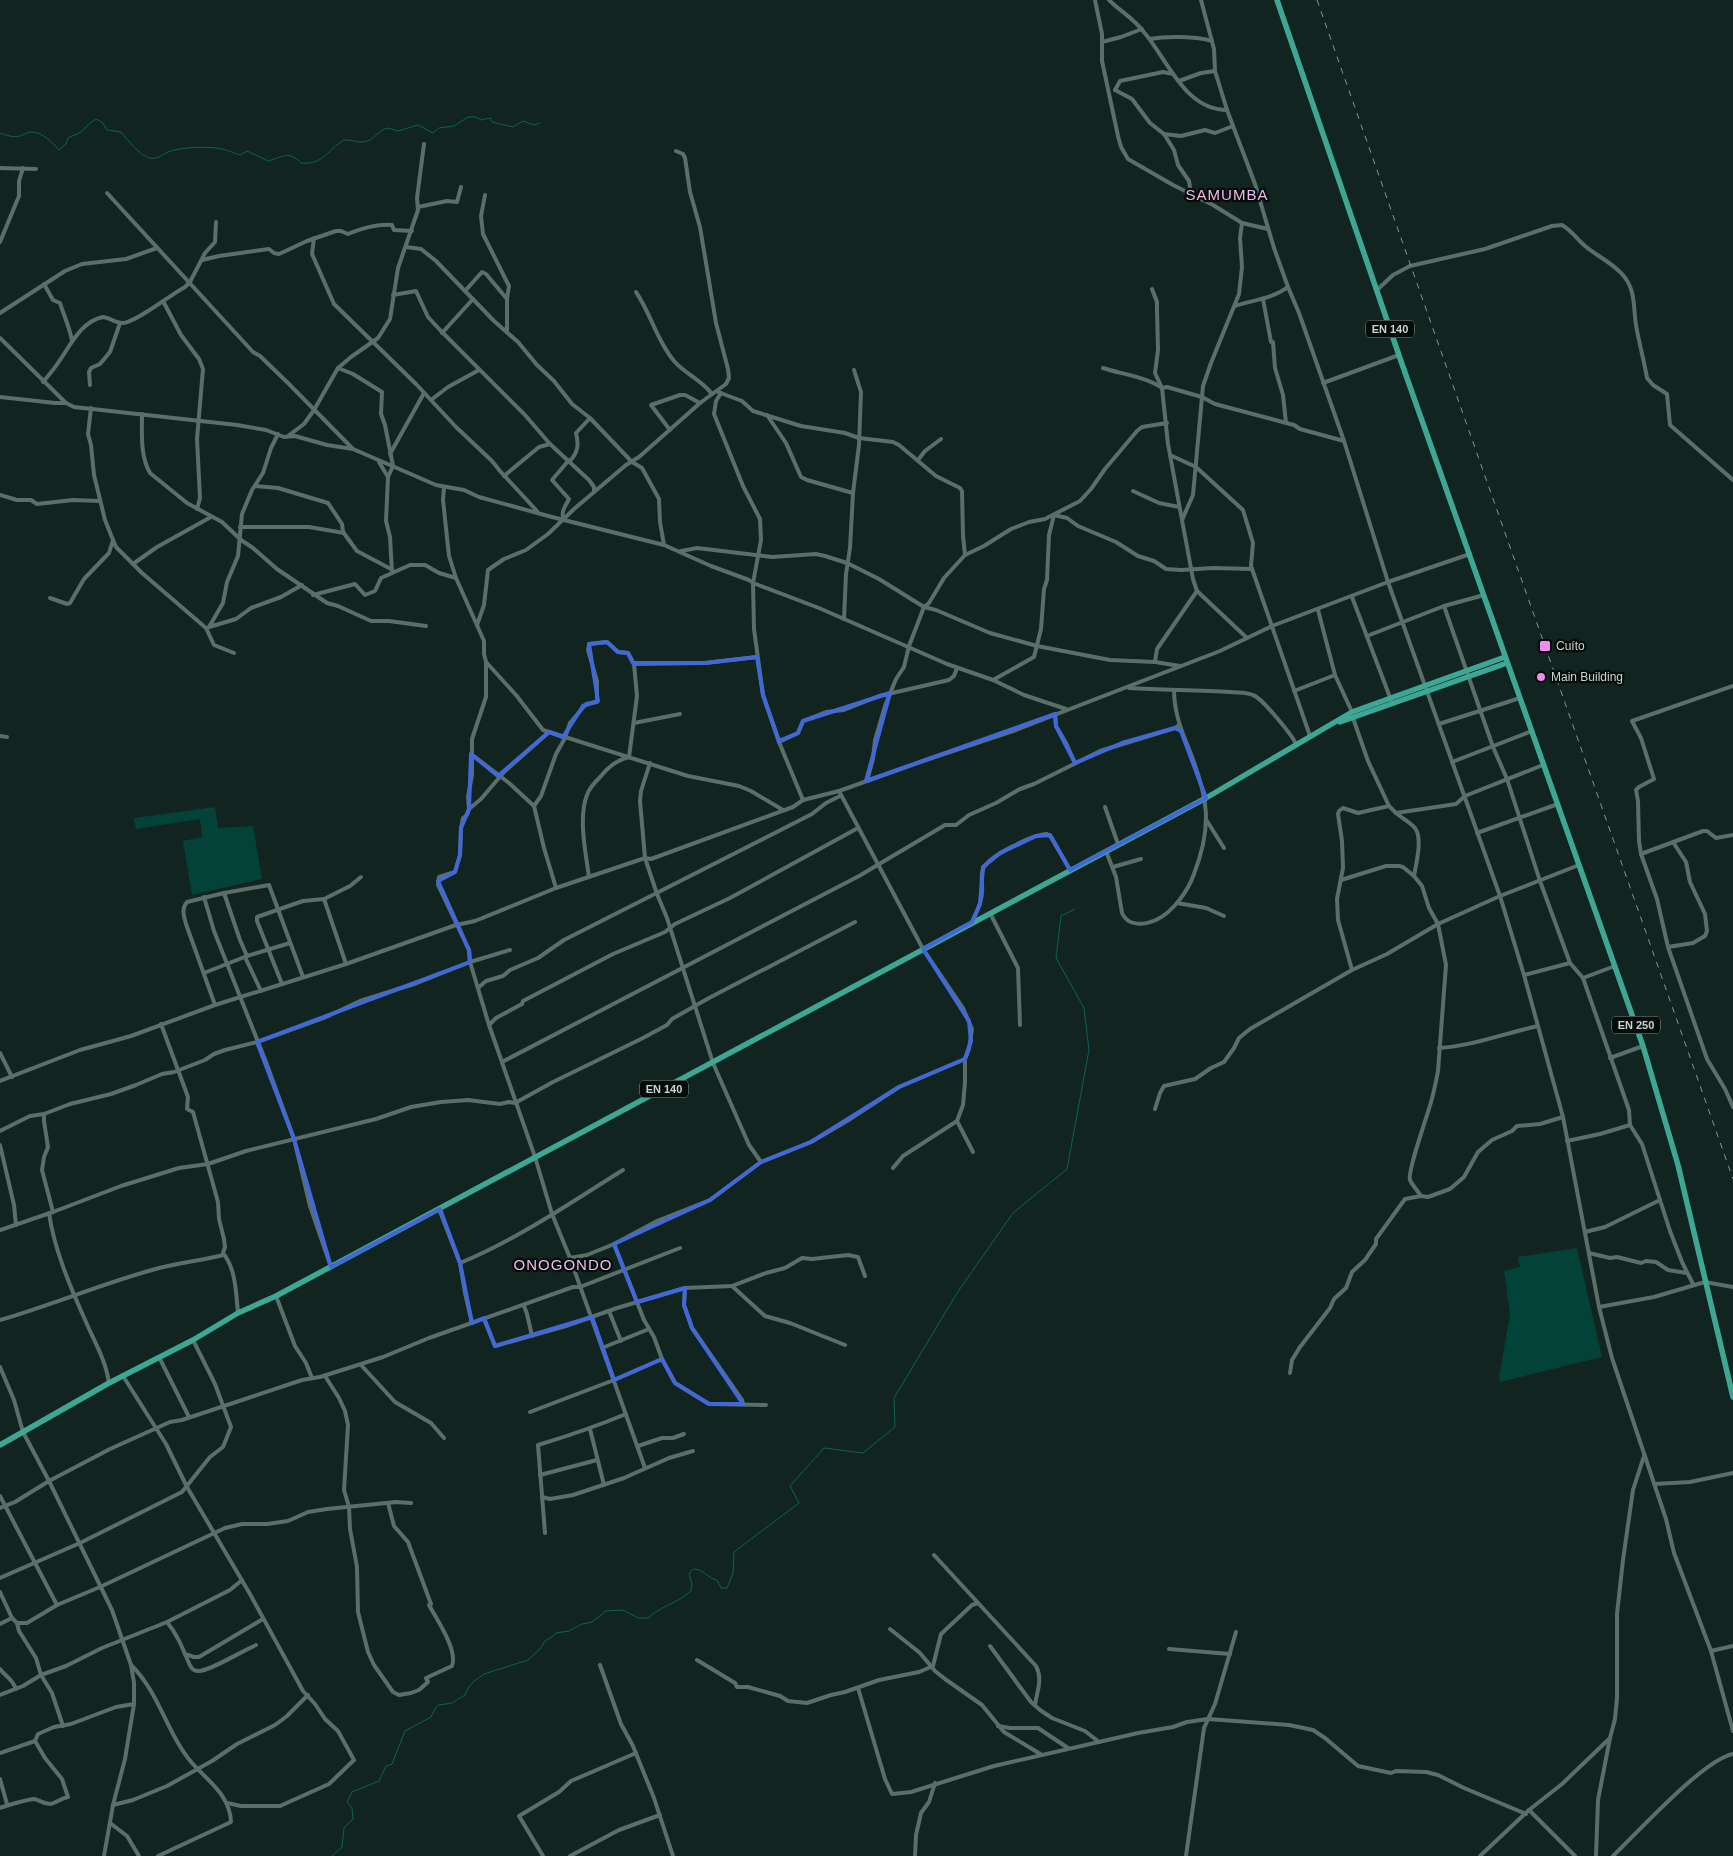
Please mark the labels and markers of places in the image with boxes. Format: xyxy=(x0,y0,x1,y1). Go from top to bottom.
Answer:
marker: Cuíto xyxy=(1538,639,1552,653)
place label: Cuíto xyxy=(1556,639,1585,653)
place label: Main Building xyxy=(1551,670,1623,684)
marker: Main Building xyxy=(1535,671,1547,683)

